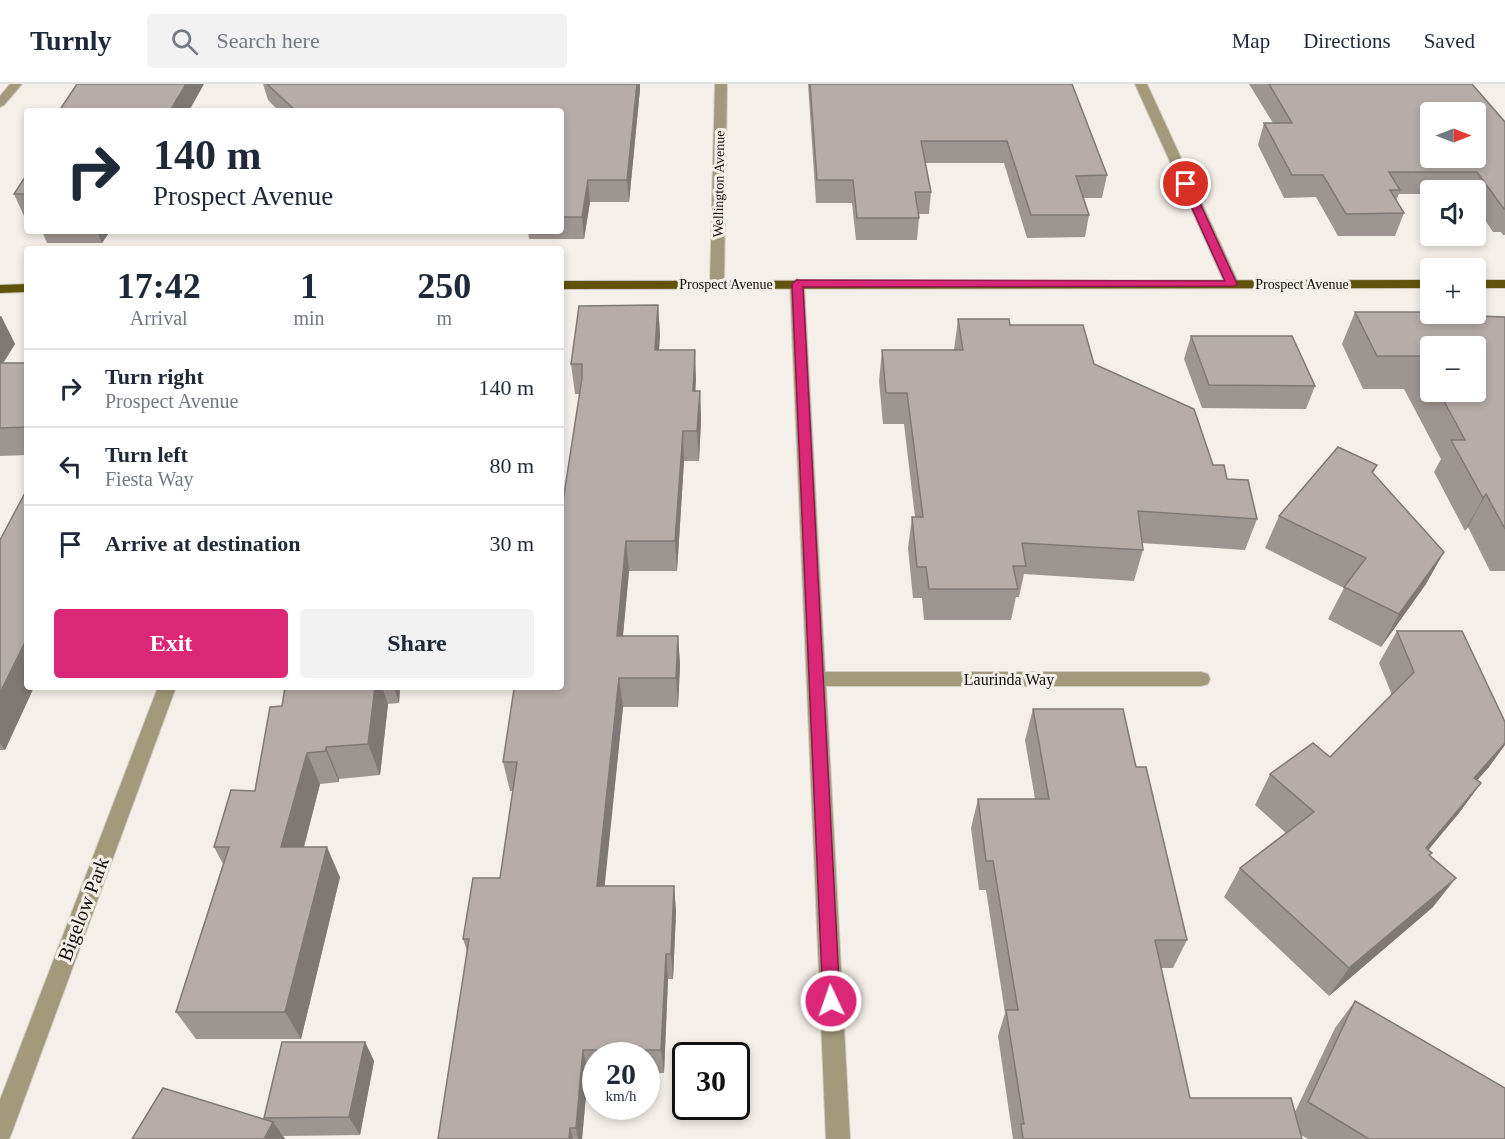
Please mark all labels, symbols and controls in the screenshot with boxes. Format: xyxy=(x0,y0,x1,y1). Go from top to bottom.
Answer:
search box xyxy=(147,14,567,68)
text: Turnly xyxy=(30,25,111,56)
icon: search xyxy=(168,25,201,58)
text: Search here xyxy=(216,28,320,53)
text: Map xyxy=(1232,29,1270,53)
text: Directions xyxy=(1303,29,1391,53)
text: Saved xyxy=(1424,29,1475,53)
north arrow xyxy=(1420,102,1486,168)
map controls xyxy=(1420,102,1486,402)
street label: Wellington Avenue xyxy=(711,130,727,238)
icon: right xyxy=(54,132,132,210)
text: 140 m xyxy=(153,132,262,178)
pin xyxy=(1160,158,1211,209)
icon: arrive xyxy=(1169,167,1202,200)
button: sound xyxy=(1420,180,1486,246)
text: Prospect Avenue xyxy=(153,181,333,211)
button: + xyxy=(1420,258,1486,324)
text: 17:42 xyxy=(117,266,201,306)
text: 1 xyxy=(300,266,318,306)
text: 250 xyxy=(417,266,471,306)
street label: Prospect Avenue xyxy=(679,277,773,292)
street label: Prospect Avenue xyxy=(1255,277,1349,292)
text: Arrival xyxy=(130,307,188,329)
text: min xyxy=(293,307,325,329)
text: m xyxy=(437,307,452,329)
button: − xyxy=(1420,336,1486,402)
text: Turn right xyxy=(105,364,204,389)
icon: right xyxy=(54,372,87,405)
text: 140 m xyxy=(478,375,534,400)
text: Prospect Avenue xyxy=(105,390,239,412)
text: Turn left xyxy=(105,442,188,467)
icon: left xyxy=(54,450,87,483)
text: 80 m xyxy=(489,453,534,478)
text: Fiesta Way xyxy=(105,468,194,490)
icon: arrive xyxy=(54,528,87,561)
text: Arrive at destination xyxy=(105,531,301,556)
text: 30 m xyxy=(489,531,534,556)
button: Exit xyxy=(54,609,288,678)
button: Share xyxy=(300,609,534,678)
street label: Laurinda Way xyxy=(964,671,1054,689)
street label: Bigelow Park xyxy=(53,854,114,964)
position arrow xyxy=(799,969,863,1033)
speed limit sign: 30 xyxy=(672,1042,750,1120)
text: 20 xyxy=(606,1057,636,1090)
text: km/h xyxy=(606,1088,636,1104)

